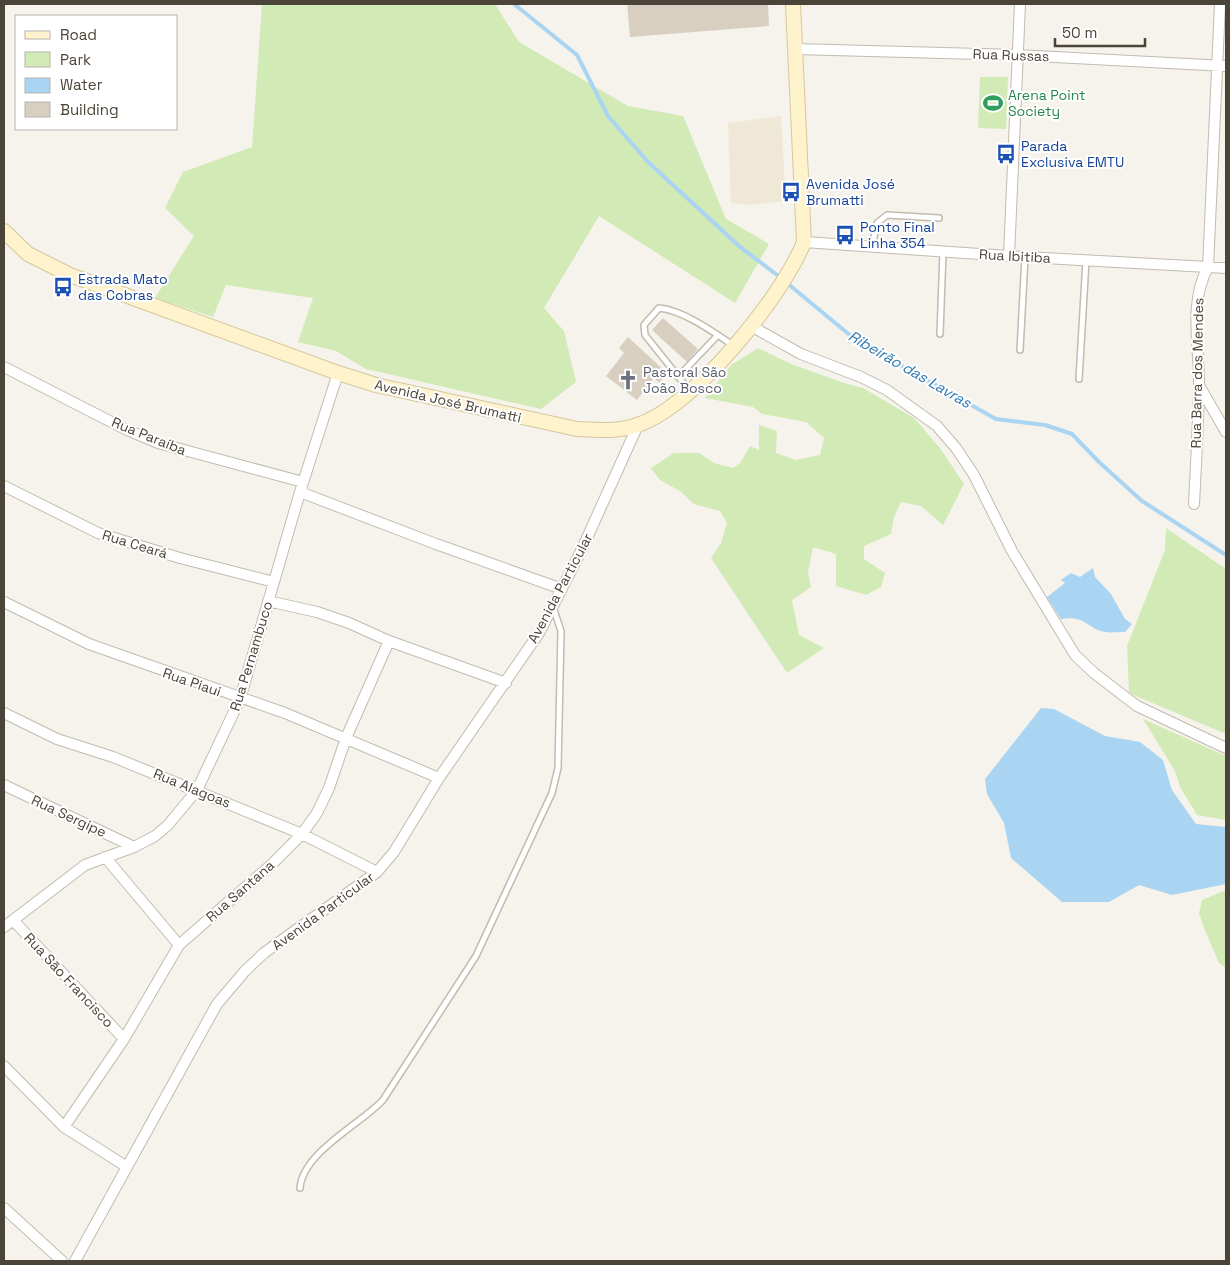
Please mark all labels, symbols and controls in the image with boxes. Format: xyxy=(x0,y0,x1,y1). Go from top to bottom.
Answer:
legend xyxy=(15,15,178,130)
scale bar xyxy=(1055,15,1145,47)
text: 50 m xyxy=(1062,23,1097,42)
text: Road xyxy=(60,25,97,44)
street label: Rua Russas xyxy=(972,45,1050,65)
text: Park xyxy=(60,50,91,69)
text: Water xyxy=(60,75,103,94)
place label: Arena Point Society xyxy=(1008,86,1085,120)
sports icon: Arena Point Society xyxy=(982,92,1004,114)
text: Building xyxy=(60,100,119,119)
place label: Parada Exclusiva EMTU xyxy=(1021,137,1124,171)
bus stop icon: Parada Exclusiva EMTU xyxy=(995,143,1017,165)
place label: Avenida José Brumatti xyxy=(806,175,895,209)
bus stop icon: Avenida José Brumatti xyxy=(780,181,802,203)
place label: Ponto Final Linha 354 xyxy=(860,218,935,252)
bus stop icon: Ponto Final Linha 354 xyxy=(834,224,856,246)
street label: Rua Ibitiba xyxy=(979,245,1051,267)
place label: Estrada Mato das Cobras xyxy=(78,270,168,304)
bus stop icon: Estrada Mato das Cobras xyxy=(52,276,74,298)
street label: Rua Barra dos Mendes xyxy=(1187,298,1207,448)
water label: Ribeirão das Lavras xyxy=(845,326,976,412)
place label: Pastoral São João Bosco xyxy=(643,363,727,397)
church icon: Pastoral São João Bosco xyxy=(617,369,639,391)
street label: Avenida José Brumatti xyxy=(373,375,523,427)
street label: Rua Paraíba xyxy=(109,413,189,459)
street label: Rua Ceará xyxy=(100,526,170,562)
street label: Avenida Particular xyxy=(523,530,597,646)
street label: Rua Pernambuco xyxy=(226,599,276,713)
street label: Rua Piaui xyxy=(160,664,224,700)
street label: Rua Alagoas xyxy=(151,764,233,812)
street label: Rua Sergipe xyxy=(29,791,109,841)
street label: Rua Santana xyxy=(202,856,278,926)
street label: Avenida Particular xyxy=(268,868,378,954)
street label: Rua São Francisco xyxy=(20,929,118,1031)

